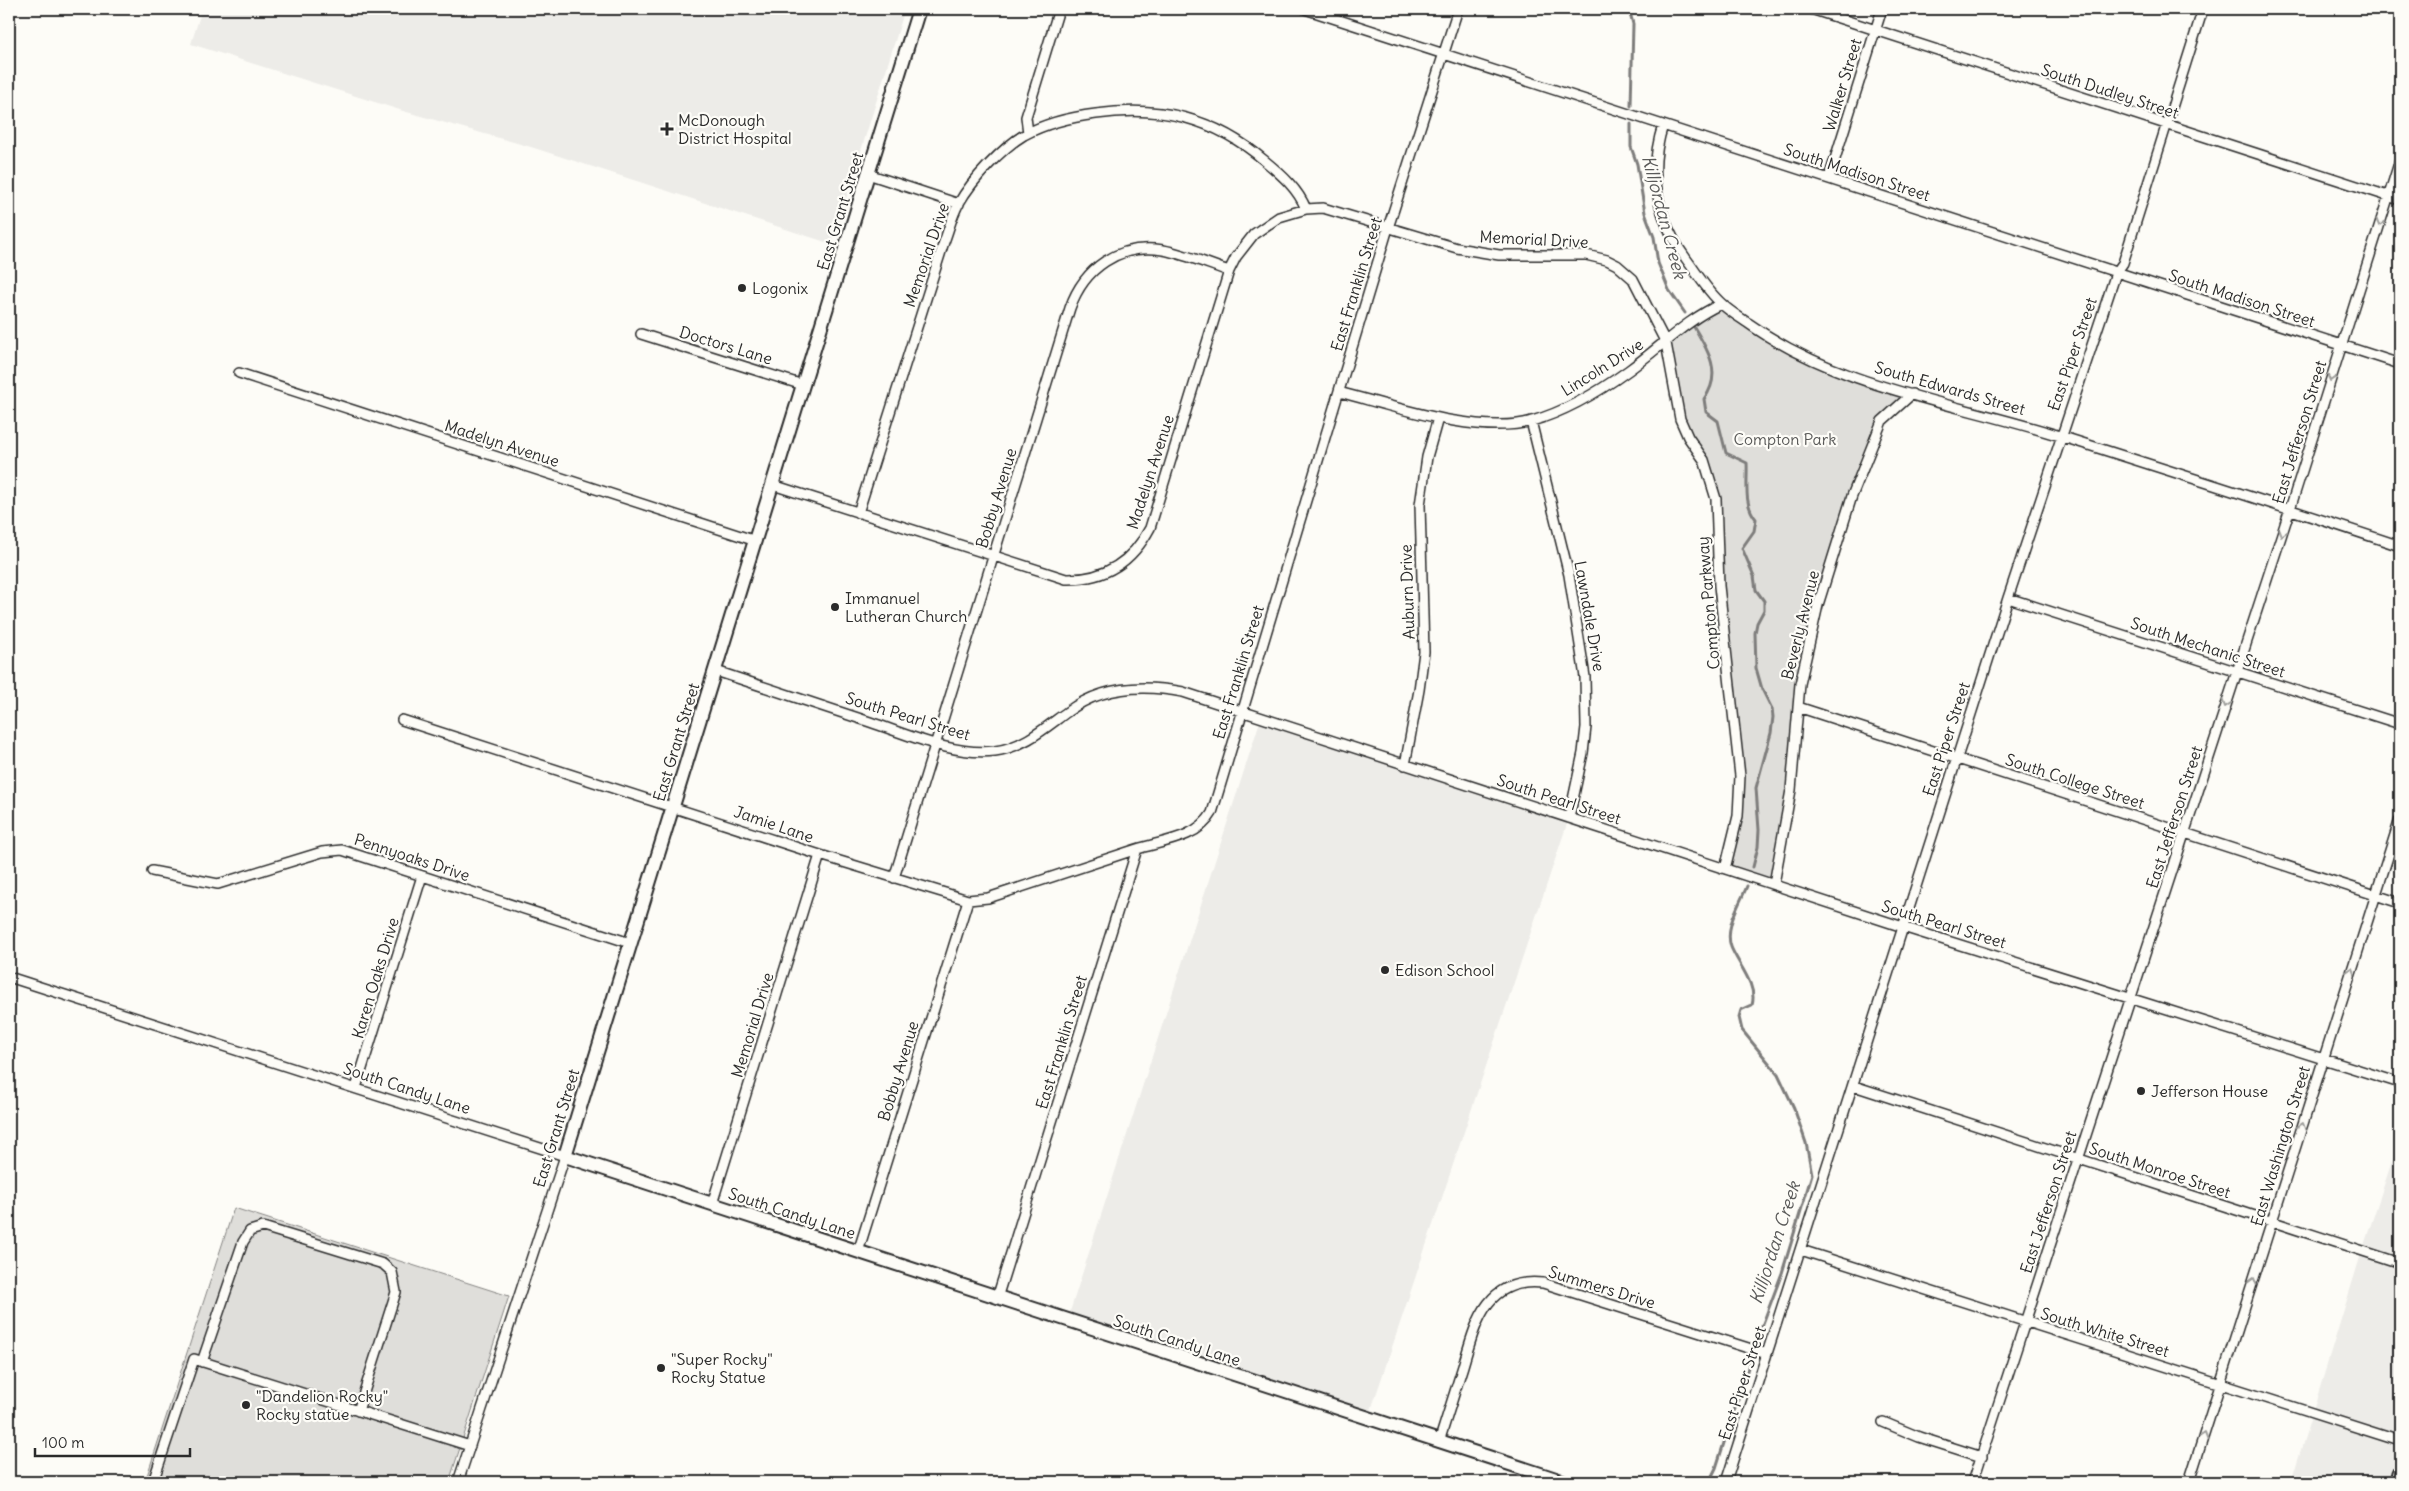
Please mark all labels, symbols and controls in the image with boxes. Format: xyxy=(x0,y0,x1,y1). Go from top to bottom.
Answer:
street label: Walker Street xyxy=(1818,35,1866,134)
street label: South Dudley Street xyxy=(2039,59,2182,123)
place label: McDonough District Hospital xyxy=(678,110,792,148)
marker: McDonough District Hospital xyxy=(660,122,674,136)
street label: South Madison Street xyxy=(1781,139,1933,205)
street label: East Grant Street xyxy=(812,149,868,273)
water label: Killjordan Creek xyxy=(1637,152,1693,283)
street label: Memorial Drive xyxy=(899,200,953,310)
street label: East Franklin Street xyxy=(1326,214,1386,353)
one-way arrow xyxy=(2376,218,2386,227)
street label: Memorial Drive xyxy=(1479,226,1589,252)
street label: South Madison Street xyxy=(2166,265,2318,331)
place label: Logonix xyxy=(752,278,808,298)
marker: Logonix xyxy=(736,282,748,294)
street label: East Piper Street xyxy=(2043,294,2101,413)
street label: Doctors Lane xyxy=(677,321,775,369)
street label: Lincoln Drive xyxy=(1557,334,1647,400)
street label: South Edwards Street xyxy=(1872,357,2028,419)
street label: East Jefferson Street xyxy=(2268,357,2330,506)
one-way arrow xyxy=(2327,373,2337,382)
street label: Madelyn Avenue xyxy=(1122,412,1178,532)
street label: Madelyn Avenue xyxy=(442,415,562,471)
park label: Compton Park xyxy=(1734,429,1836,449)
street label: Bobby Avenue xyxy=(971,446,1021,550)
one-way arrow xyxy=(2278,528,2288,537)
street label: Compton Parkway xyxy=(1692,536,1724,670)
street label: Auburn Drive xyxy=(1395,544,1419,640)
street label: Lawndale Drive xyxy=(1570,559,1610,673)
street label: Beverly Avenue xyxy=(1777,568,1823,682)
place label: Immanuel Lutheran Church xyxy=(845,588,967,626)
marker: Immanuel Lutheran Church xyxy=(829,601,841,613)
street label: East Franklin Street xyxy=(1208,602,1268,741)
street label: South Mechanic Street xyxy=(2128,613,2288,682)
street label: East Piper Street xyxy=(1918,679,1974,799)
street label: East Grant Street xyxy=(648,680,704,804)
street label: South Pearl Street xyxy=(843,688,973,745)
one-way arrow xyxy=(2222,699,2232,708)
street label: East Jefferson Street xyxy=(2141,743,2207,891)
street label: South College Street xyxy=(2003,749,2148,813)
street label: South Pearl Street xyxy=(1495,770,1624,829)
street label: Jamie Lane xyxy=(732,801,816,847)
street label: Pennyoaks Drive xyxy=(352,829,472,885)
street label: South Pearl Street xyxy=(1879,896,2009,953)
street label: Karen Oaks Drive xyxy=(347,915,403,1041)
place label: Edison School xyxy=(1395,960,1494,980)
marker: Edison School xyxy=(1379,964,1391,976)
one-way arrow xyxy=(2345,967,2355,976)
street label: Memorial Drive xyxy=(727,970,777,1080)
street label: East Franklin Street xyxy=(1031,972,1091,1111)
street label: Bobby Avenue xyxy=(873,1019,923,1123)
street label: South Candy Lane xyxy=(341,1058,473,1118)
street label: East Washington Street xyxy=(2246,1063,2314,1228)
street label: East Grant Street xyxy=(528,1066,584,1190)
place label: Jefferson House xyxy=(2151,1081,2268,1101)
marker: Jefferson House xyxy=(2135,1085,2147,1097)
one-way arrow xyxy=(2296,1122,2306,1130)
street label: East Jefferson Street xyxy=(2015,1128,2081,1276)
street label: South Monroe Street xyxy=(2087,1138,2234,1202)
water label: Killjordan Creek xyxy=(1744,1177,1806,1307)
street label: South Candy Lane xyxy=(726,1183,858,1243)
street label: Summers Drive xyxy=(1546,1261,1658,1313)
one-way arrow xyxy=(2248,1277,2258,1286)
street label: South White Street xyxy=(2038,1303,2172,1361)
street label: South Candy Lane xyxy=(1111,1310,1243,1370)
street label: East Piper Street xyxy=(1714,1323,1770,1443)
place label: "Super Rocky" Rocky Statue xyxy=(671,1349,773,1387)
marker: "Super Rocky" Rocky Statue xyxy=(655,1362,667,1374)
place label: "Dandelion Rocky" Rocky statue xyxy=(256,1386,388,1424)
marker: "Dandelion Rocky" Rocky statue xyxy=(240,1399,252,1411)
scale bar xyxy=(35,1426,190,1458)
one-way arrow xyxy=(2199,1432,2209,1441)
text: 100 m xyxy=(42,1433,84,1452)

